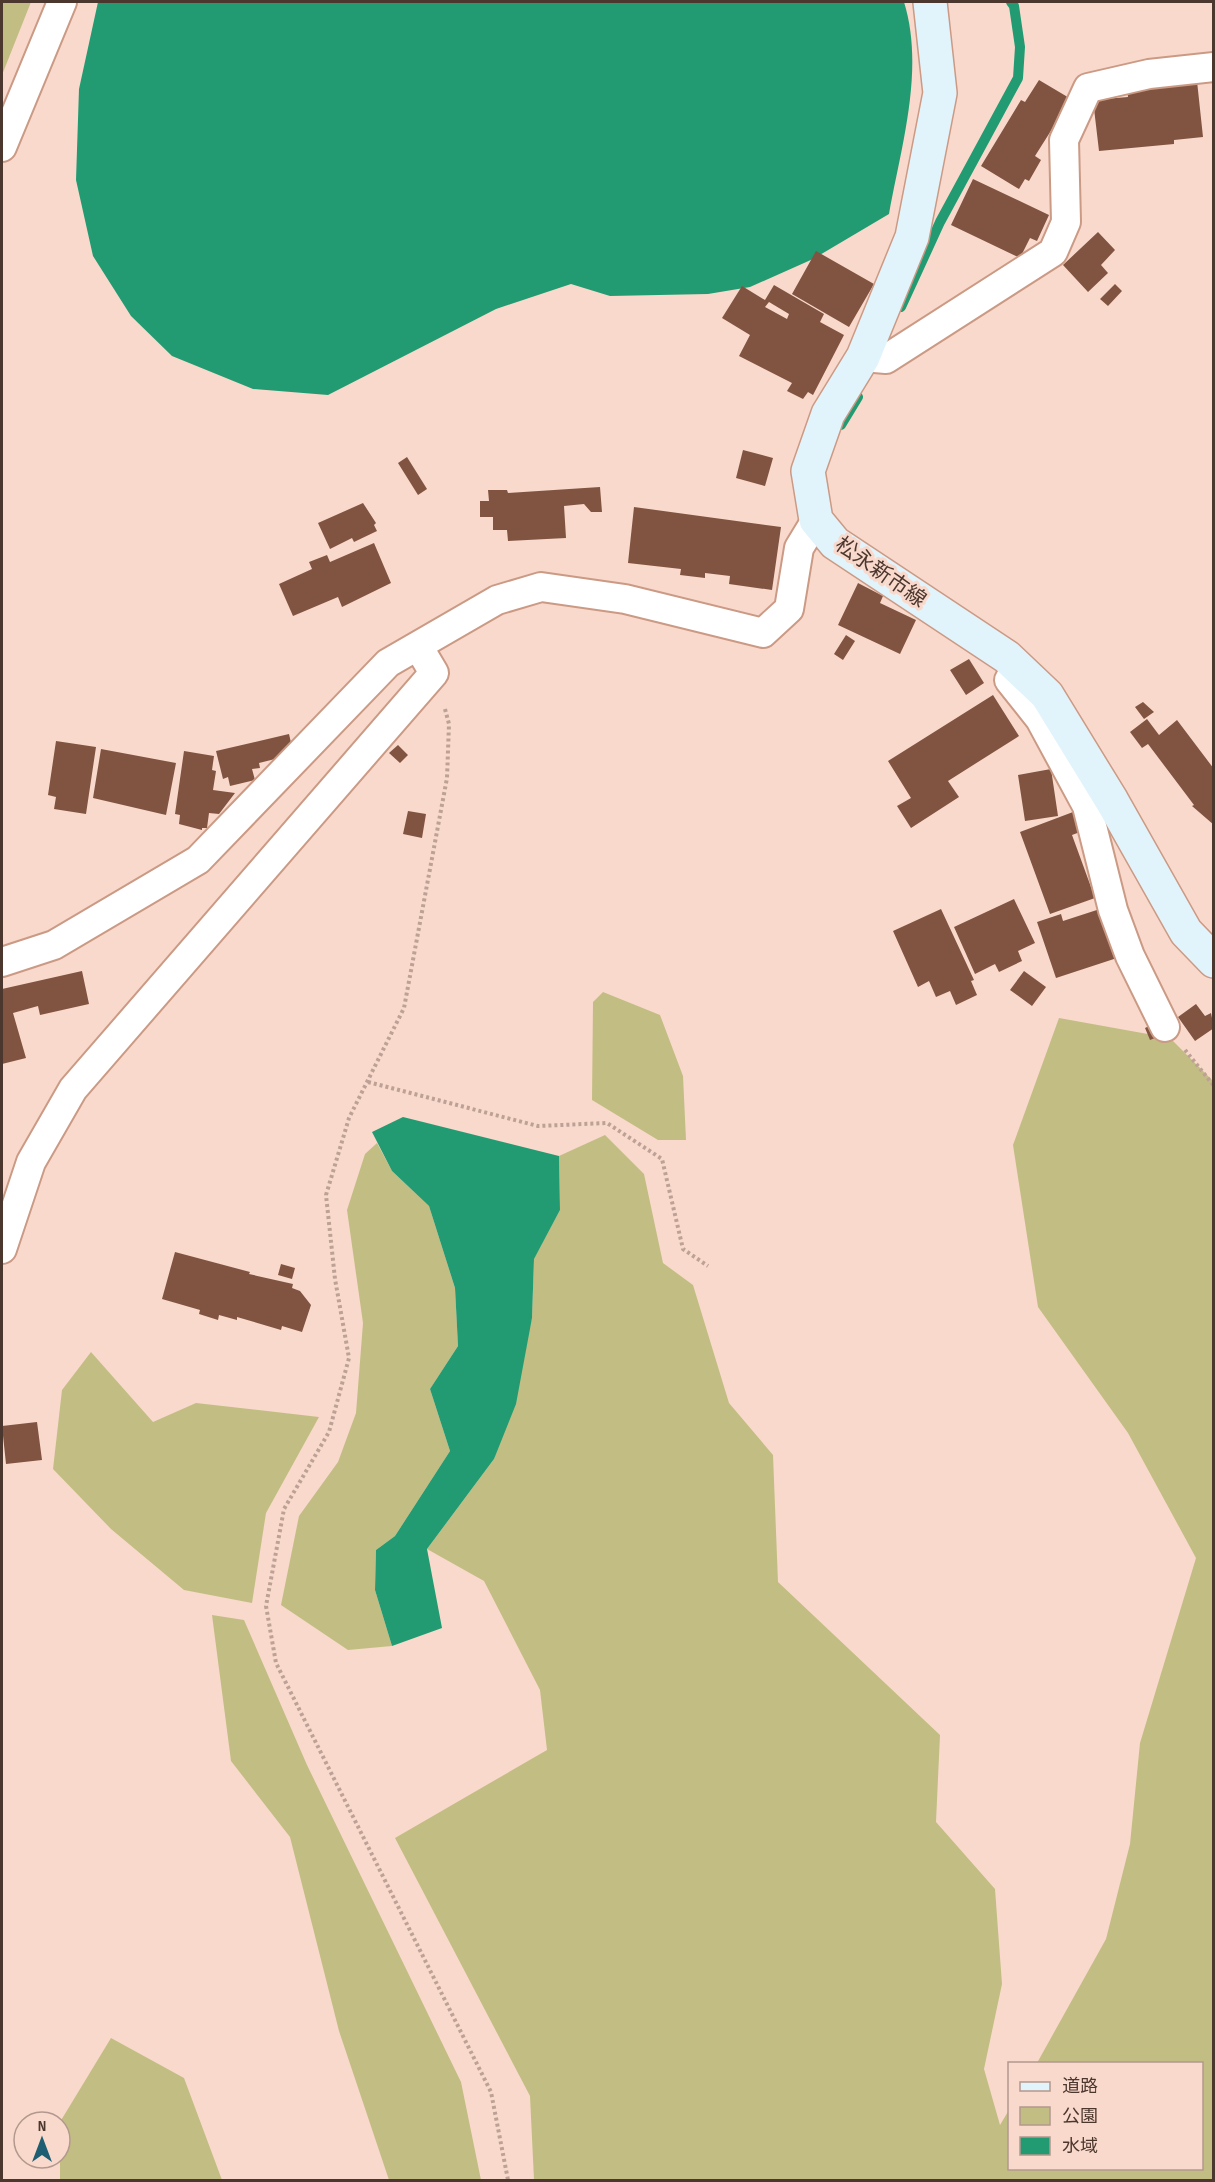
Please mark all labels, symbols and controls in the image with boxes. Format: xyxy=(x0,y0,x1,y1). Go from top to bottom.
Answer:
street label: 松永新市線 xyxy=(831,532,931,613)
legend xyxy=(1008,2062,1203,2170)
text: 道路 xyxy=(1062,2076,1098,2097)
text: 公園 xyxy=(1062,2106,1098,2127)
north arrow xyxy=(12,2110,72,2170)
text: N xyxy=(38,2117,46,2136)
text: 水域 xyxy=(1062,2136,1098,2157)

